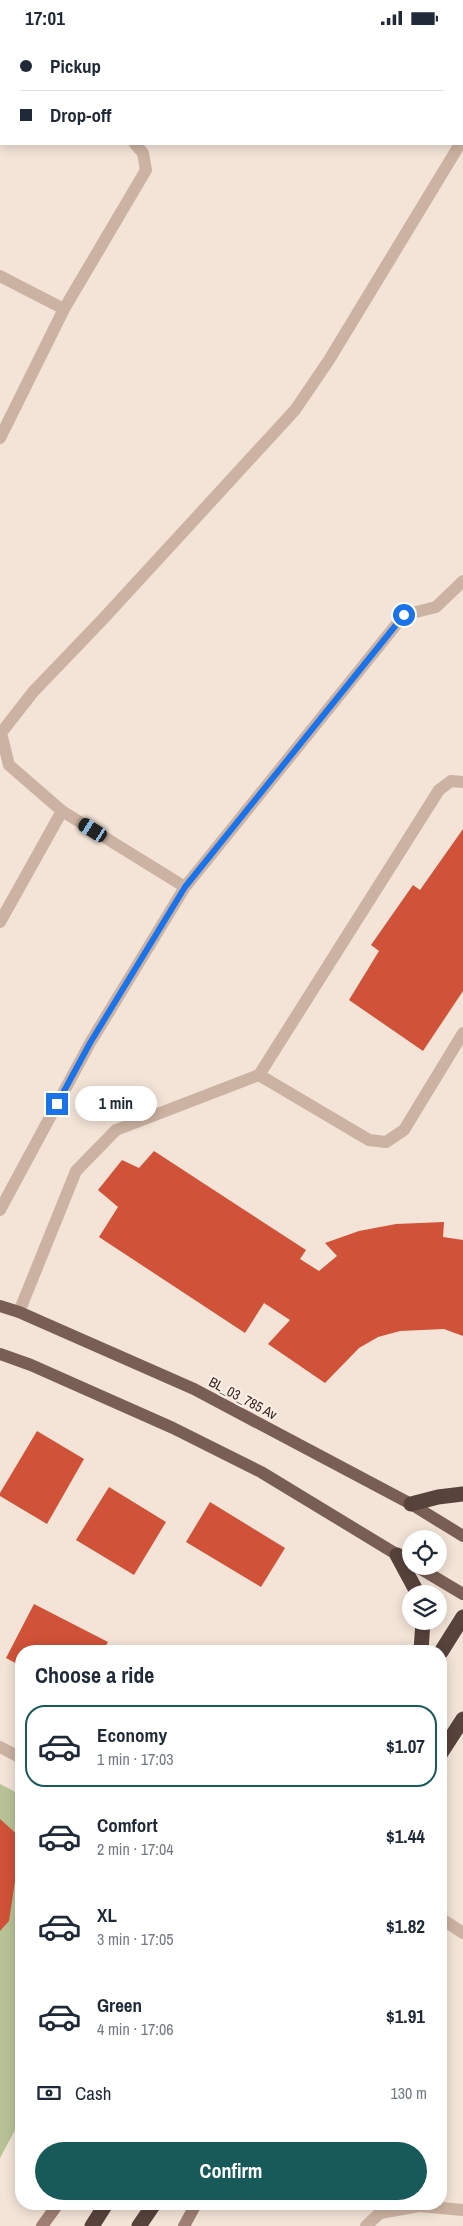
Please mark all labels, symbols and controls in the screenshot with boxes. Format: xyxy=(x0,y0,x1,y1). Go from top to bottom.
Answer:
text: 17:01 xyxy=(25,5,65,31)
text: Pickup xyxy=(50,53,101,79)
text: Drop-off xyxy=(50,102,111,128)
route start xyxy=(393,604,415,626)
car xyxy=(76,816,109,844)
callout: 1 min xyxy=(74,1087,157,1121)
text: 1 min xyxy=(99,1092,133,1114)
route end xyxy=(46,1093,68,1115)
street label: BL_03_785 Av xyxy=(206,1373,280,1424)
map controls xyxy=(402,1530,447,1630)
button: locate xyxy=(402,1530,447,1575)
button: layers xyxy=(402,1585,447,1630)
text: Choose a ride xyxy=(35,1660,154,1690)
text: Economy xyxy=(97,1722,167,1748)
icon: car xyxy=(37,1724,82,1769)
text: $1.07 xyxy=(386,1733,425,1759)
text: 1 min · 17:03 xyxy=(97,1748,174,1770)
text: Comfort xyxy=(97,1812,158,1838)
icon: car xyxy=(37,1814,82,1859)
text: $1.44 xyxy=(386,1823,425,1849)
text: 2 min · 17:04 xyxy=(97,1838,174,1860)
text: XL xyxy=(97,1902,117,1928)
icon: car xyxy=(37,1904,82,1949)
text: $1.82 xyxy=(386,1913,425,1939)
text: 3 min · 17:05 xyxy=(97,1928,174,1950)
text: Green xyxy=(97,1992,142,2018)
icon: car xyxy=(37,1994,82,2039)
text: $1.91 xyxy=(386,2003,425,2029)
text: 4 min · 17:06 xyxy=(97,2018,174,2040)
icon: cash xyxy=(35,2079,63,2107)
text: Cash xyxy=(75,2080,111,2106)
text: 130 m xyxy=(391,2082,427,2104)
button: Confirm xyxy=(35,2142,427,2200)

